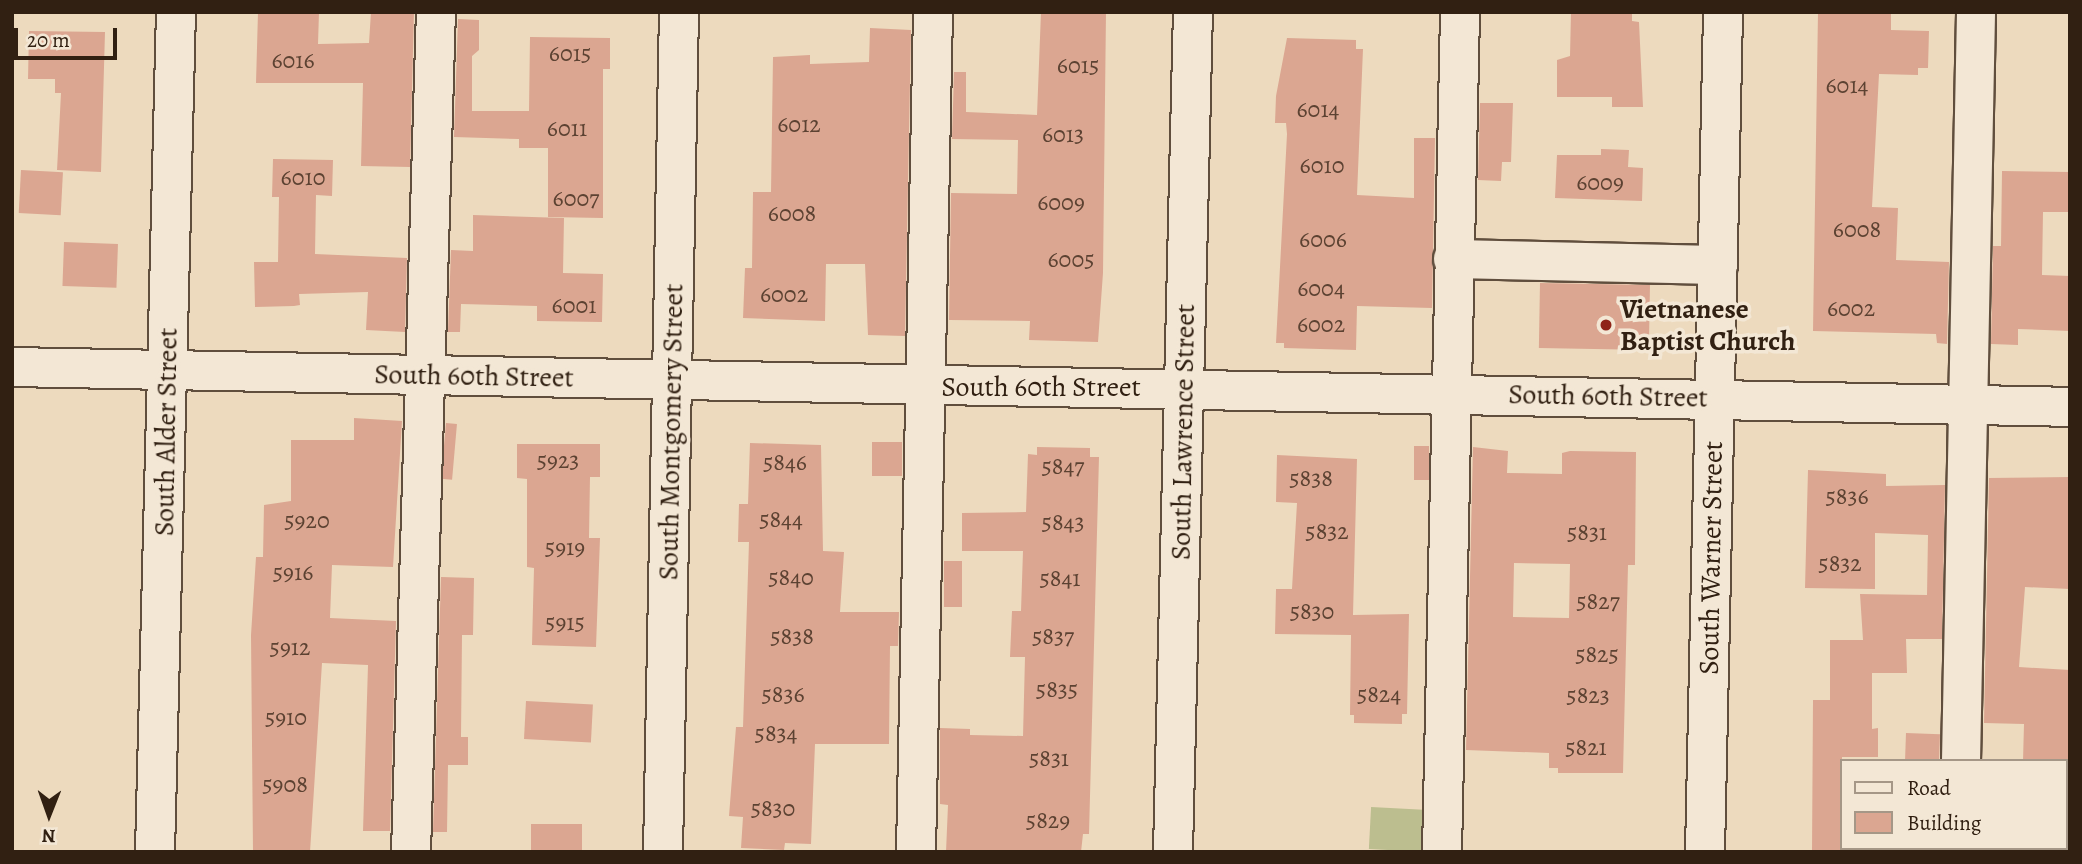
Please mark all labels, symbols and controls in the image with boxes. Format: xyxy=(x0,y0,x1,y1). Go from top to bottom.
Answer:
scale bar xyxy=(18,14,121,58)
text: 20 m xyxy=(27,26,70,54)
house number: 6015 xyxy=(549,40,591,68)
house number: 6016 xyxy=(271,47,315,75)
house number: 6015 xyxy=(1057,52,1099,80)
house number: 6014 xyxy=(1826,72,1868,100)
house number: 6014 xyxy=(1297,96,1339,124)
house number: 6012 xyxy=(777,111,821,139)
house number: 6011 xyxy=(547,115,587,143)
house number: 6013 xyxy=(1042,121,1084,149)
house number: 6010 xyxy=(1300,152,1344,180)
house number: 6010 xyxy=(281,164,325,192)
house number: 6009 xyxy=(1576,169,1624,197)
house number: 6007 xyxy=(553,185,599,213)
house number: 6009 xyxy=(1037,189,1085,217)
house number: 6008 xyxy=(768,200,816,228)
house number: 6008 xyxy=(1833,216,1881,244)
house number: 6006 xyxy=(1299,226,1347,254)
house number: 6005 xyxy=(1048,246,1094,274)
house number: 6004 xyxy=(1297,275,1345,303)
house number: 6002 xyxy=(760,281,808,309)
street label: South Montgomery Street xyxy=(652,283,690,581)
house number: 6001 xyxy=(552,292,596,320)
place label: Vietnanese Baptist Church xyxy=(1620,292,1795,358)
house number: 6002 xyxy=(1827,295,1875,323)
street label: South Lawrence Street xyxy=(1164,304,1202,560)
house number: 6002 xyxy=(1297,311,1345,339)
marker: Vietnanese Baptist Church xyxy=(1598,317,1614,333)
street label: South Alder Street xyxy=(147,328,185,536)
street label: South 60th Street xyxy=(374,357,574,395)
street label: South 60th Street xyxy=(941,370,1141,404)
street label: South 60th Street xyxy=(1508,377,1708,415)
street label: South Warner Street xyxy=(1692,441,1730,675)
house number: 5923 xyxy=(537,447,579,475)
house number: 5846 xyxy=(763,449,807,477)
house number: 5847 xyxy=(1042,453,1084,481)
house number: 5838 xyxy=(1289,465,1333,493)
house number: 5836 xyxy=(1825,483,1869,511)
house number: 5844 xyxy=(759,506,803,534)
house number: 5920 xyxy=(284,507,330,535)
house number: 5843 xyxy=(1042,509,1084,537)
house number: 5832 xyxy=(1305,518,1349,546)
house number: 5831 xyxy=(1567,519,1607,547)
house number: 5919 xyxy=(545,534,585,562)
house number: 5832 xyxy=(1818,550,1862,578)
house number: 5916 xyxy=(273,559,313,587)
house number: 5840 xyxy=(768,564,814,592)
house number: 5841 xyxy=(1039,565,1081,593)
house number: 5827 xyxy=(1576,588,1620,616)
house number: 5830 xyxy=(1290,598,1334,626)
house number: 5915 xyxy=(545,609,585,637)
house number: 5838 xyxy=(770,623,814,651)
house number: 5837 xyxy=(1032,623,1074,651)
house number: 5912 xyxy=(270,634,310,662)
house number: 5825 xyxy=(1575,641,1619,669)
house number: 5835 xyxy=(1036,676,1078,704)
house number: 5836 xyxy=(761,681,805,709)
house number: 5824 xyxy=(1357,681,1401,709)
house number: 5823 xyxy=(1566,682,1610,710)
house number: 5910 xyxy=(265,704,307,732)
house number: 5834 xyxy=(755,720,797,748)
house number: 5821 xyxy=(1565,734,1607,762)
house number: 5831 xyxy=(1029,745,1069,773)
legend xyxy=(1840,759,2068,850)
house number: 5908 xyxy=(262,771,308,799)
text: Road xyxy=(1907,774,1951,802)
north arrow xyxy=(14,780,84,850)
house number: 5830 xyxy=(751,795,795,823)
house number: 5829 xyxy=(1026,807,1070,835)
text: Building xyxy=(1907,809,1981,837)
text: N xyxy=(41,823,56,849)

